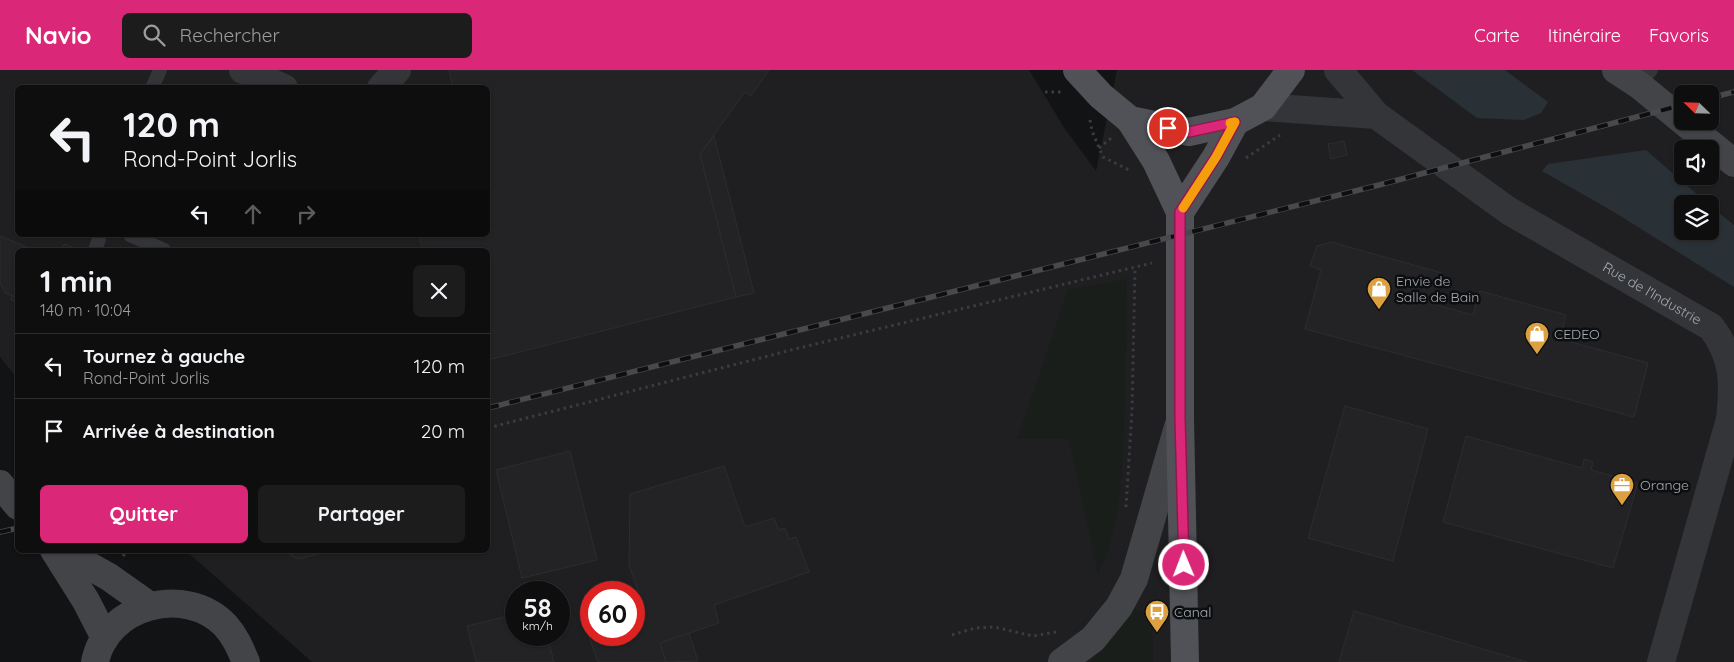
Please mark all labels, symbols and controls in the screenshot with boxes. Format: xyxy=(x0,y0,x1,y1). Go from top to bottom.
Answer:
search box xyxy=(122,13,472,58)
text: Navio xyxy=(25,20,92,50)
icon: search xyxy=(140,21,168,49)
text: Rechercher xyxy=(180,23,280,47)
text: Carte xyxy=(1474,24,1520,47)
text: Itinéraire xyxy=(1548,24,1621,47)
text: Favoris xyxy=(1649,24,1709,47)
north arrow xyxy=(1674,85,1719,130)
map controls xyxy=(1674,85,1719,240)
text: 120 m xyxy=(123,102,220,146)
icon: left xyxy=(40,105,105,170)
pin xyxy=(1147,107,1189,149)
icon: arrive xyxy=(1154,114,1182,142)
button: sound xyxy=(1674,140,1719,185)
text: Rond-Point Jorlis xyxy=(123,145,297,173)
button: layers xyxy=(1674,195,1719,240)
icon: left xyxy=(186,200,214,228)
icon: ahead xyxy=(239,200,267,228)
icon: right xyxy=(292,200,320,228)
street label: Rue de l'Industrie xyxy=(1600,258,1705,329)
text: 1 min xyxy=(40,262,113,300)
button: close xyxy=(413,265,465,317)
place label: Envie de Salle de Bain xyxy=(1396,272,1479,306)
shop icon: Envie de Salle de Bain xyxy=(1366,276,1392,310)
text: 140 m · 10:04 xyxy=(40,300,131,320)
shop icon: CEDEO xyxy=(1524,321,1550,355)
place label: CEDEO xyxy=(1554,325,1600,343)
text: Tournez à gauche xyxy=(83,344,245,368)
icon: left xyxy=(40,352,68,380)
text: 120 m xyxy=(414,354,465,378)
text: Rond-Point Jorlis xyxy=(83,368,210,388)
icon: arrive xyxy=(40,417,68,445)
text: Arrivée à destination xyxy=(83,419,275,443)
text: 20 m xyxy=(421,419,465,443)
office icon: Orange xyxy=(1609,472,1635,506)
place label: Orange xyxy=(1640,476,1689,494)
button: Quitter xyxy=(40,485,248,543)
button: Partager xyxy=(258,485,465,543)
position arrow xyxy=(1157,538,1209,590)
speed limit sign: 60 xyxy=(580,581,645,646)
text: 58 xyxy=(523,592,552,623)
bus stop icon: Canal xyxy=(1144,599,1170,633)
place label: Canal xyxy=(1174,603,1211,621)
text: km/h xyxy=(522,618,553,633)

